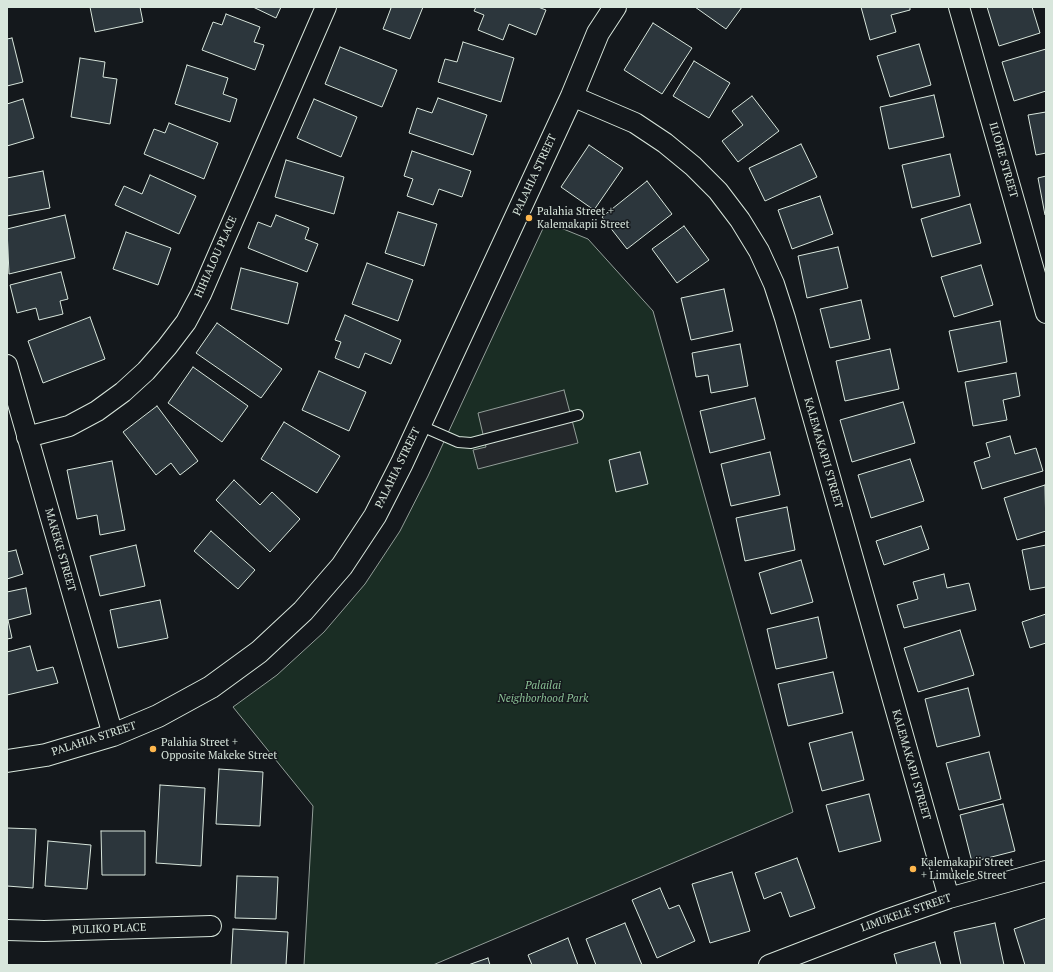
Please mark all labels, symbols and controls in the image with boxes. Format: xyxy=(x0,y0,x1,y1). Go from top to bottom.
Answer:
street label: ILIOHE STREET xyxy=(986,121,1020,199)
street label: PALAHIA STREET xyxy=(510,132,560,218)
place label: Palahia Street + Kalemakapii Street xyxy=(537,205,630,231)
marker: Palahia Street + Kalemakapii Street xyxy=(524,213,534,223)
street label: HIHIALOU PLACE xyxy=(192,214,240,300)
street label: KALEMAKAPII STREET xyxy=(801,396,845,510)
street label: PALAHIA STREET xyxy=(373,425,423,511)
street label: MAKEKE STREET xyxy=(42,507,78,593)
park label: Palailai Neighborhood Park xyxy=(498,679,588,705)
street label: KALEMAKAPII STREET xyxy=(889,708,933,822)
street label: PALAHIA STREET xyxy=(50,719,138,759)
place label: Palahia Street + Opposite Makeke Street xyxy=(161,736,277,762)
marker: Palahia Street + Opposite Makeke Street xyxy=(148,744,158,754)
place label: Kalemakapii Street + Limukele Street xyxy=(921,856,1014,882)
marker: Kalemakapii Street + Limukele Street xyxy=(908,864,918,874)
street label: LIMUKELE STREET xyxy=(859,891,953,935)
street label: PULIKO PLACE xyxy=(72,921,146,937)

